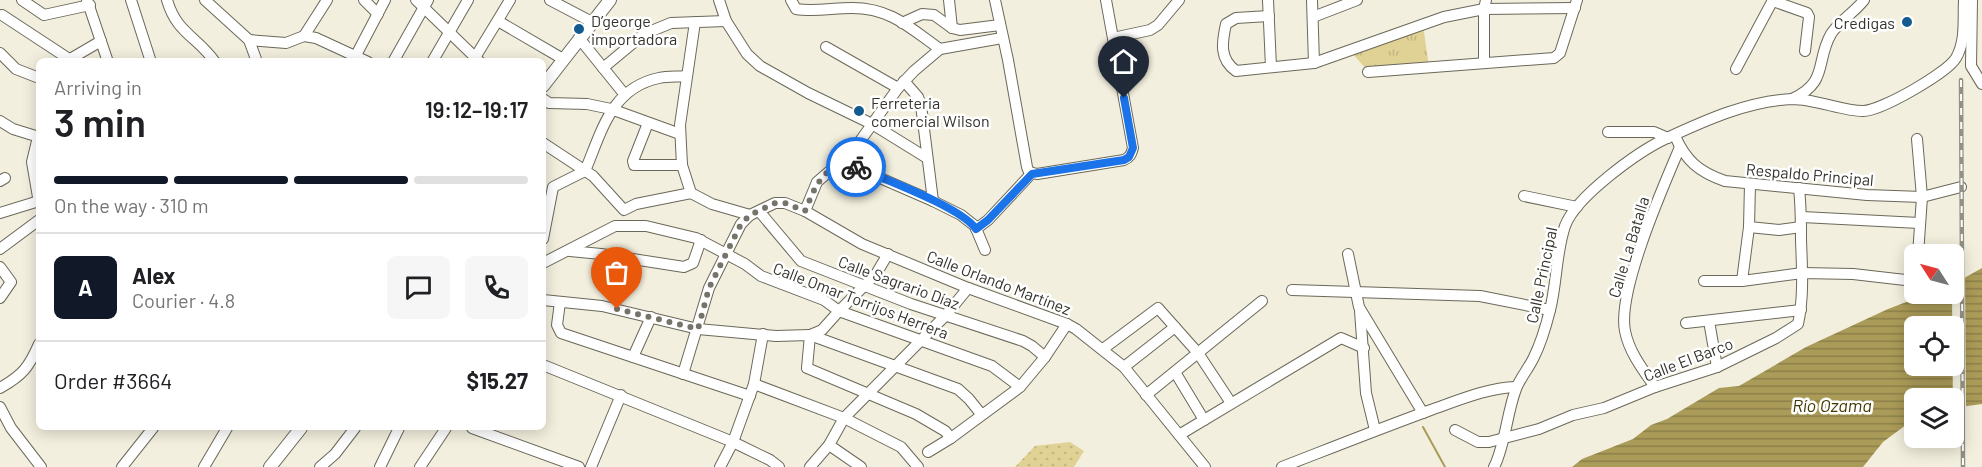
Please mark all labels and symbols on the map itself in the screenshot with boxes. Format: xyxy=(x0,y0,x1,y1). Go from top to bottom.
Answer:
place label: D’george importadora xyxy=(591,11,677,48)
place label: Credigas xyxy=(1834,13,1895,32)
marker: Credigas xyxy=(1900,15,1914,29)
marker: D’george importadora xyxy=(572,22,586,36)
pin xyxy=(1098,36,1149,98)
place label: Ferreteria comercial Wilson xyxy=(871,93,990,130)
marker: Ferreteria comercial Wilson xyxy=(852,104,866,118)
courier xyxy=(826,137,886,197)
street label: Respaldo Principal xyxy=(1745,159,1875,189)
street label: Calle La Batalla xyxy=(1604,194,1652,300)
street label: Calle Principal xyxy=(1522,225,1560,325)
north arrow xyxy=(1904,244,1964,304)
street label: Calle Orlando Martínez xyxy=(924,246,1074,318)
pin xyxy=(591,247,642,309)
street label: Calle Sagrario Díaz xyxy=(836,251,962,313)
street label: Calle Omar Torrijos Herrera xyxy=(771,258,951,342)
street label: Calle El Barco xyxy=(1641,333,1735,385)
water label: Río Ozama xyxy=(1792,394,1872,416)

